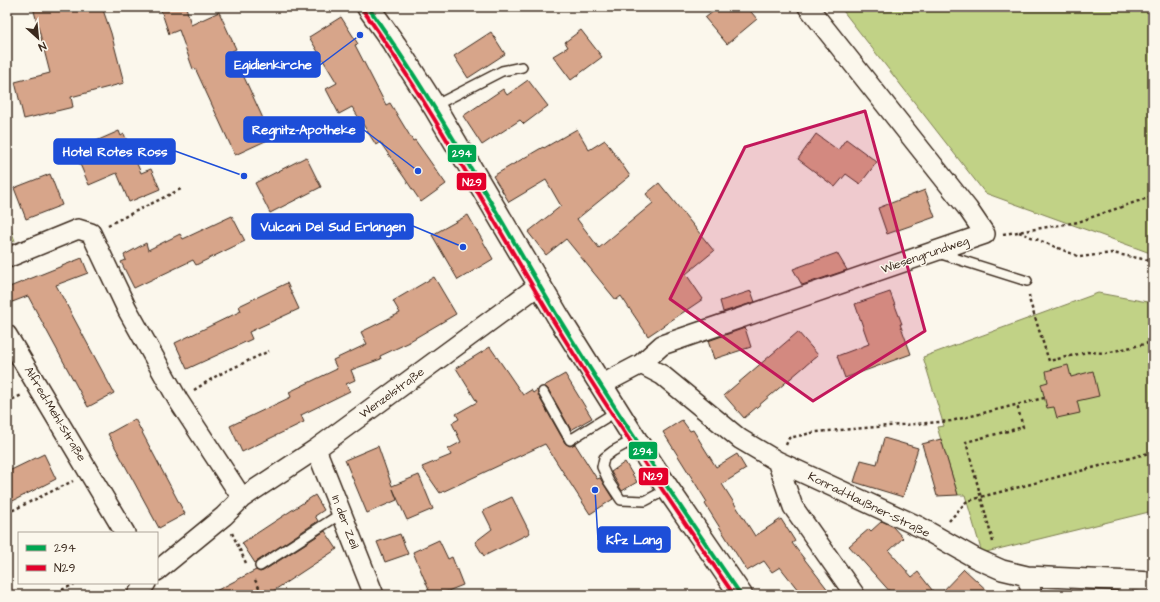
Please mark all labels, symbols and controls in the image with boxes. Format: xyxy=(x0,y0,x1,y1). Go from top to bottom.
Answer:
north arrow xyxy=(18,18,58,58)
text: N xyxy=(36,38,49,55)
callout: Egidienkirche xyxy=(226,52,320,77)
text: Egidienkirche xyxy=(234,56,312,76)
callout: Regnitz-Apotheke xyxy=(244,117,364,142)
text: Regnitz-Apotheke xyxy=(252,121,356,141)
callout: Hotel Rotes Ross xyxy=(54,139,175,164)
text: Hotel Rotes Ross xyxy=(63,143,168,161)
line badge: 294 xyxy=(447,144,477,163)
text: 294 xyxy=(451,146,473,161)
line badge: N29 xyxy=(456,172,487,191)
text: N29 xyxy=(462,175,482,190)
callout: Vulcani Del Sud Erlangen xyxy=(252,214,413,239)
text: Vulcani Del Sud Erlangen xyxy=(259,218,406,238)
street label: Wiesengrundweg xyxy=(879,232,971,279)
street label: Alfred-Mehl-Straße xyxy=(20,363,90,465)
street label: Wenzelstraße xyxy=(356,363,428,422)
line badge: 294 xyxy=(628,441,658,460)
text: 294 xyxy=(632,444,654,459)
line badge: N29 xyxy=(638,467,669,486)
street label: Konrad-Haußner-Straße xyxy=(805,468,933,542)
text: N29 xyxy=(643,469,663,484)
street label: In der Zeil xyxy=(327,493,363,551)
callout: Kfz Lang xyxy=(598,527,670,552)
text: Kfz Lang xyxy=(606,531,662,551)
legend xyxy=(18,532,158,584)
text: 294 xyxy=(54,540,76,557)
text: N29 xyxy=(54,560,75,577)

